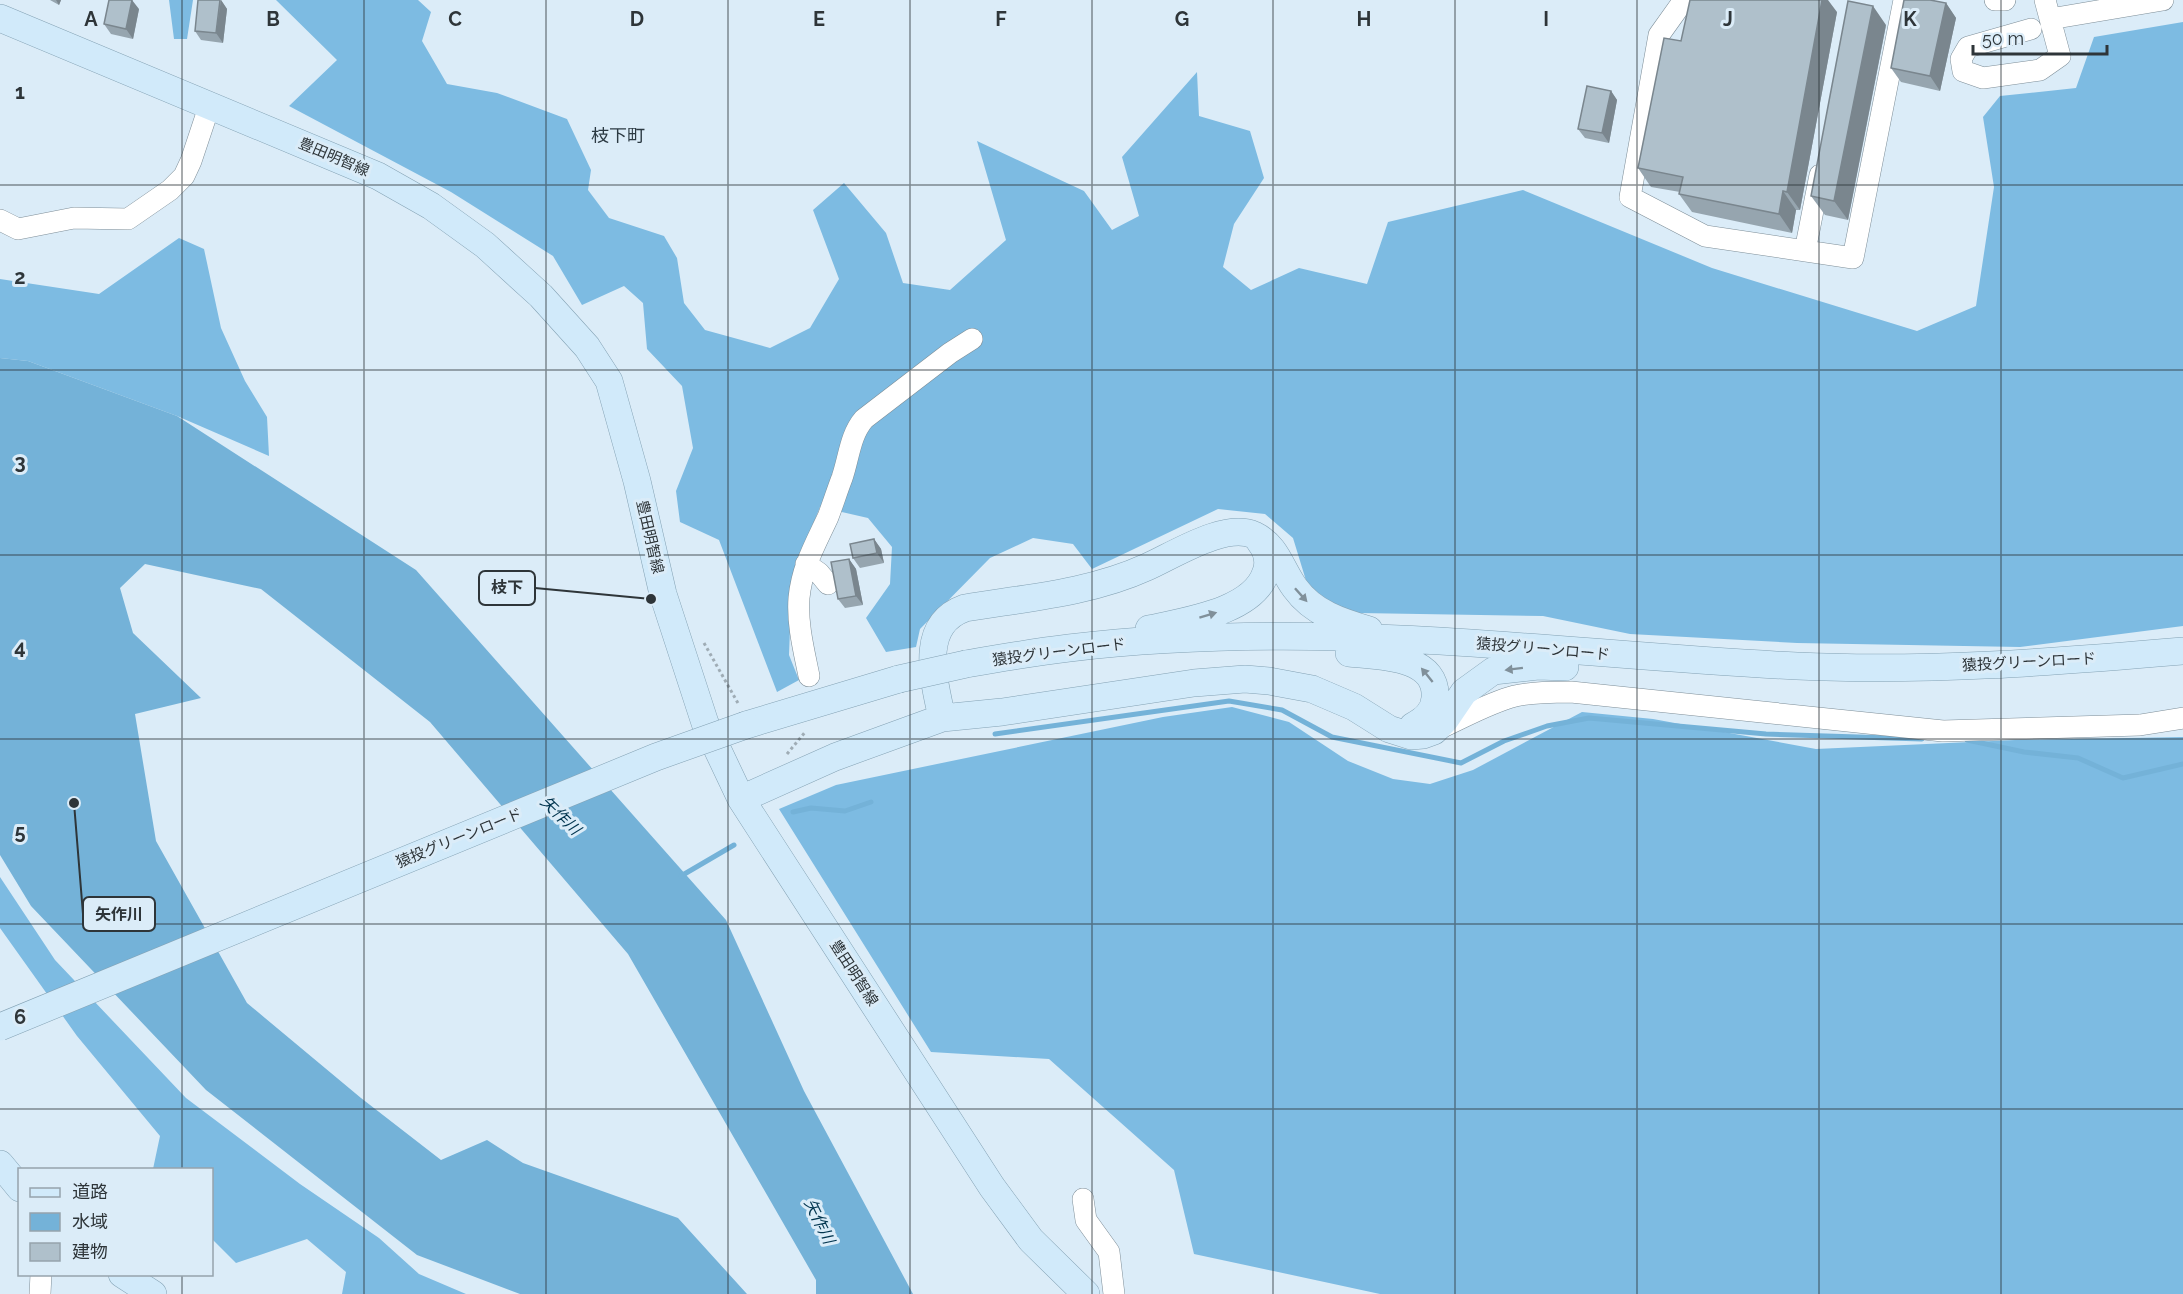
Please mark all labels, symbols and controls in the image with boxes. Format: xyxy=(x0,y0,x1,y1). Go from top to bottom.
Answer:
text: A xyxy=(84,7,98,31)
text: B xyxy=(266,7,280,31)
text: C xyxy=(448,7,462,31)
text: D xyxy=(630,7,644,31)
text: E xyxy=(813,7,825,31)
text: F xyxy=(995,7,1007,31)
text: G xyxy=(1175,7,1189,31)
text: H xyxy=(1357,7,1371,31)
text: I xyxy=(1543,7,1549,31)
text: J xyxy=(1723,7,1733,31)
text: K xyxy=(1903,7,1917,31)
scale bar xyxy=(1973,18,2106,56)
text: 50 m xyxy=(1982,28,2024,49)
text: 1 xyxy=(15,80,25,104)
district label: 枝下町 xyxy=(591,125,645,146)
street label: 豊田明智線 xyxy=(296,134,372,180)
text: 2 xyxy=(14,265,26,289)
text: 3 xyxy=(14,450,26,474)
street label: 豊田明智線 xyxy=(633,498,667,576)
callout: 枝下 xyxy=(479,571,535,605)
text: 枝下 xyxy=(491,578,523,597)
one-way arrow xyxy=(1294,587,1307,602)
one-way arrow xyxy=(1199,610,1217,619)
street label: 猿投グリーンロード xyxy=(1475,634,1611,664)
text: 4 xyxy=(14,635,26,659)
street label: 猿投グリーンロード xyxy=(991,635,1127,669)
street label: 猿投グリーンロード xyxy=(1961,649,2097,675)
one-way arrow xyxy=(1505,664,1524,674)
one-way arrow xyxy=(1421,668,1434,683)
water label: 矢作川 xyxy=(537,792,586,840)
street label: 猿投グリーンロード xyxy=(393,805,525,871)
text: 5 xyxy=(14,820,26,844)
callout: 矢作川 xyxy=(83,897,155,931)
text: 矢作川 xyxy=(95,905,143,924)
street label: 豊田明智線 xyxy=(826,937,882,1009)
text: 6 xyxy=(14,1005,26,1029)
legend xyxy=(18,1168,213,1276)
text: 道路 xyxy=(72,1181,108,1202)
water label: 矢作川 xyxy=(800,1195,839,1249)
text: 水域 xyxy=(72,1211,108,1232)
text: 建物 xyxy=(72,1241,108,1262)

